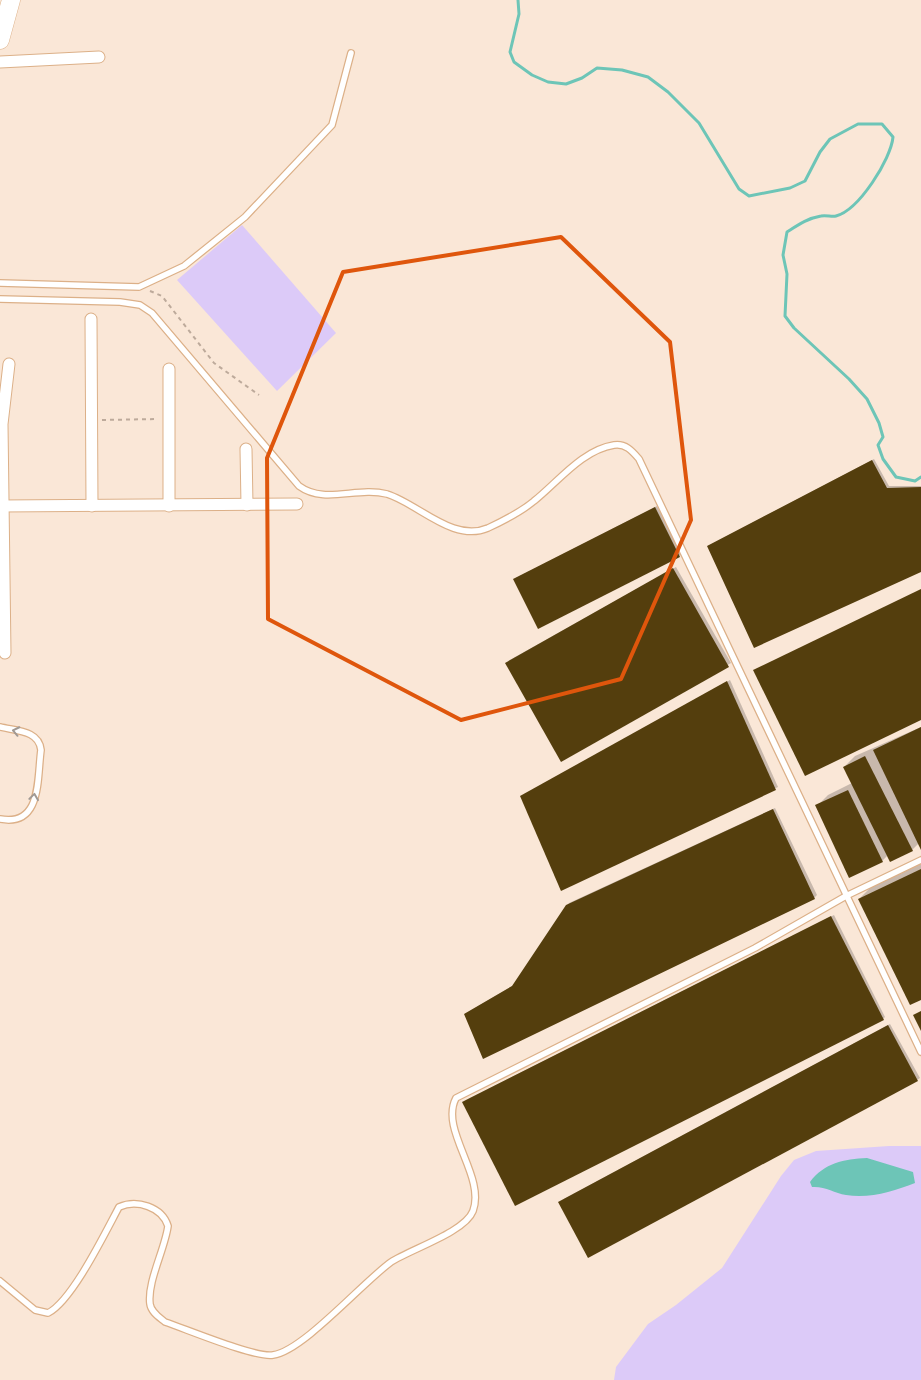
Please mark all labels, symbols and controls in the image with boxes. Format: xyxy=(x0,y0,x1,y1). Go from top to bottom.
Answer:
one-way arrow xyxy=(12,726,21,737)
one-way arrow xyxy=(29,792,39,801)

